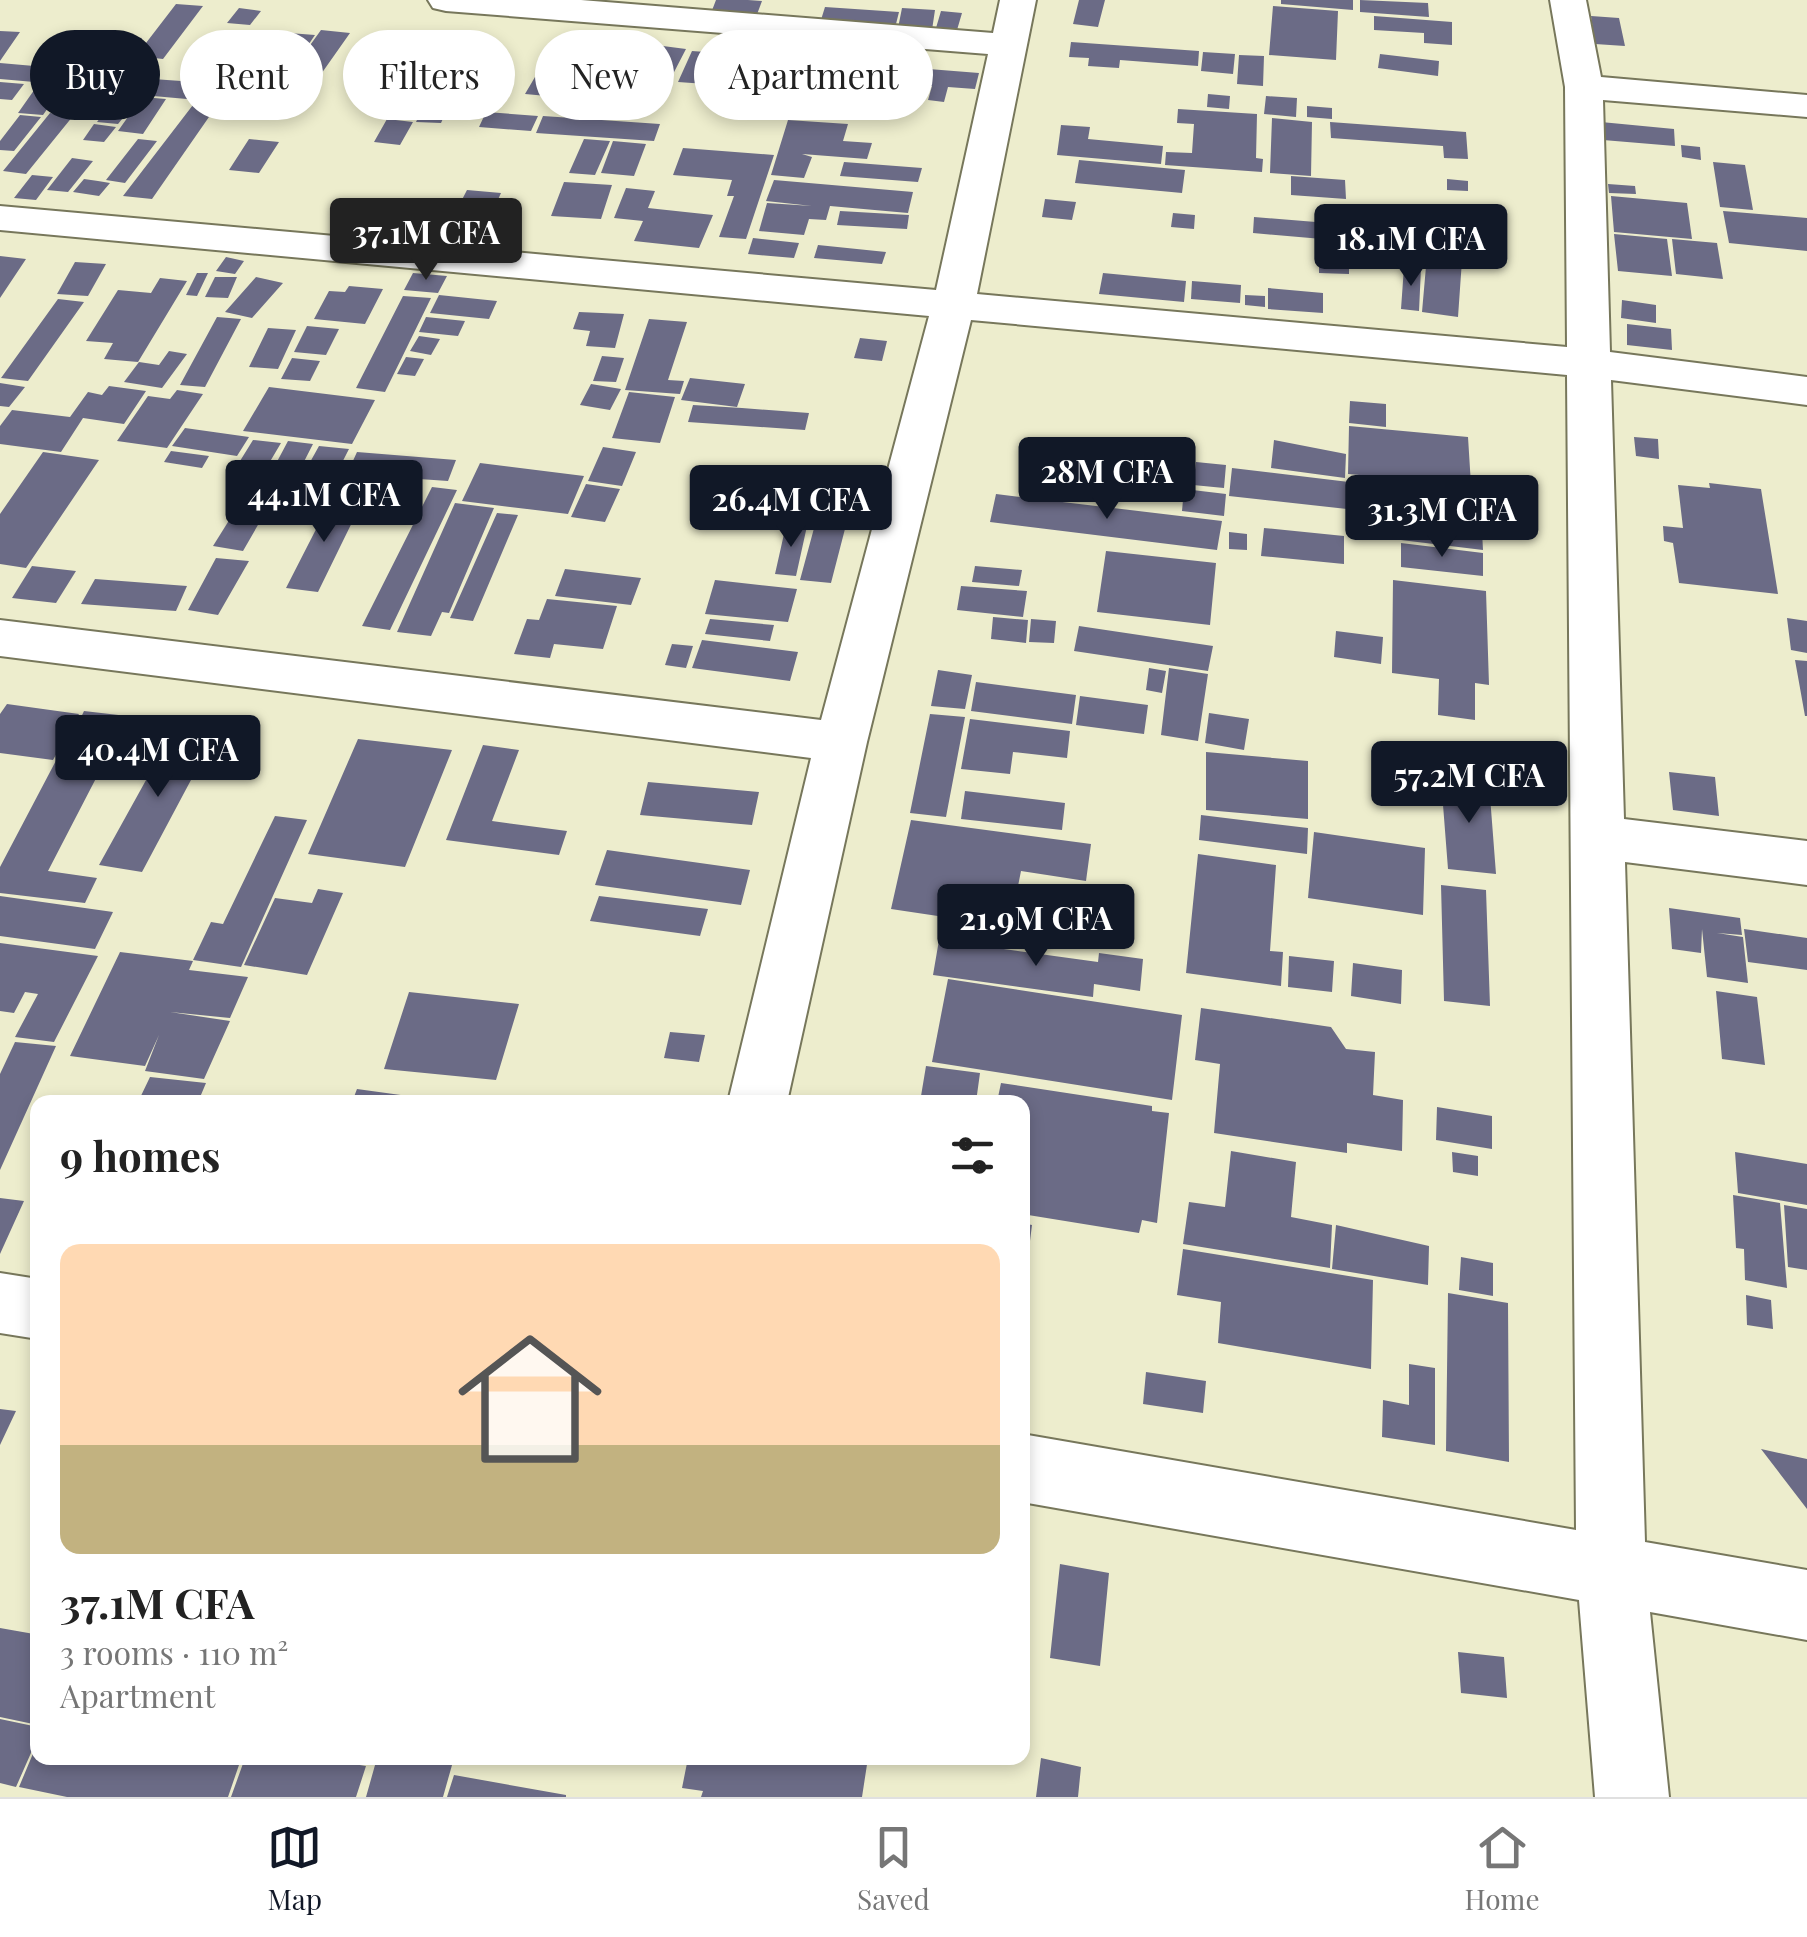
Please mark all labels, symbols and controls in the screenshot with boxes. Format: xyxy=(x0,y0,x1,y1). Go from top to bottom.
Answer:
chip: Buy xyxy=(30,30,160,120)
chip: Rent xyxy=(180,30,323,120)
chip: Filters xyxy=(343,30,515,120)
chip: New xyxy=(535,30,674,120)
chip: Apartment xyxy=(694,30,933,120)
pin: 37.1M CFA xyxy=(312,198,540,283)
pin: 18.1M CFA xyxy=(1297,204,1525,289)
text: 37.1M CFA xyxy=(352,209,500,252)
text: 18.1M CFA xyxy=(1336,215,1486,258)
pin: 28M CFA xyxy=(1015,437,1199,522)
text: 28M CFA xyxy=(1041,448,1173,491)
pin: 44.1M CFA xyxy=(210,460,438,545)
pin: 26.4M CFA xyxy=(677,465,905,550)
text: 44.1M CFA xyxy=(248,471,400,514)
pin: 31.3M CFA xyxy=(1328,475,1556,560)
text: 26.4M CFA xyxy=(712,476,870,519)
text: 31.3M CFA xyxy=(1367,486,1517,529)
pin: 40.4M CFA xyxy=(44,715,272,800)
text: 40.4M CFA xyxy=(77,726,239,769)
pin: 57.2M CFA xyxy=(1355,741,1583,826)
text: 57.2M CFA xyxy=(1393,752,1545,795)
pin: 21.9M CFA xyxy=(922,884,1150,969)
text: 21.9M CFA xyxy=(959,895,1113,938)
text: 9 homes xyxy=(60,1127,220,1183)
icon: filters xyxy=(945,1128,1000,1183)
icon: home xyxy=(440,1309,620,1489)
text: 37.1M CFA xyxy=(60,1574,254,1630)
text: 3 rooms · 110 m² xyxy=(60,1630,288,1673)
text: Apartment xyxy=(60,1673,215,1716)
tab: Map xyxy=(267,1820,322,1917)
tab: Saved xyxy=(857,1820,930,1917)
tab: Home xyxy=(1465,1820,1540,1917)

